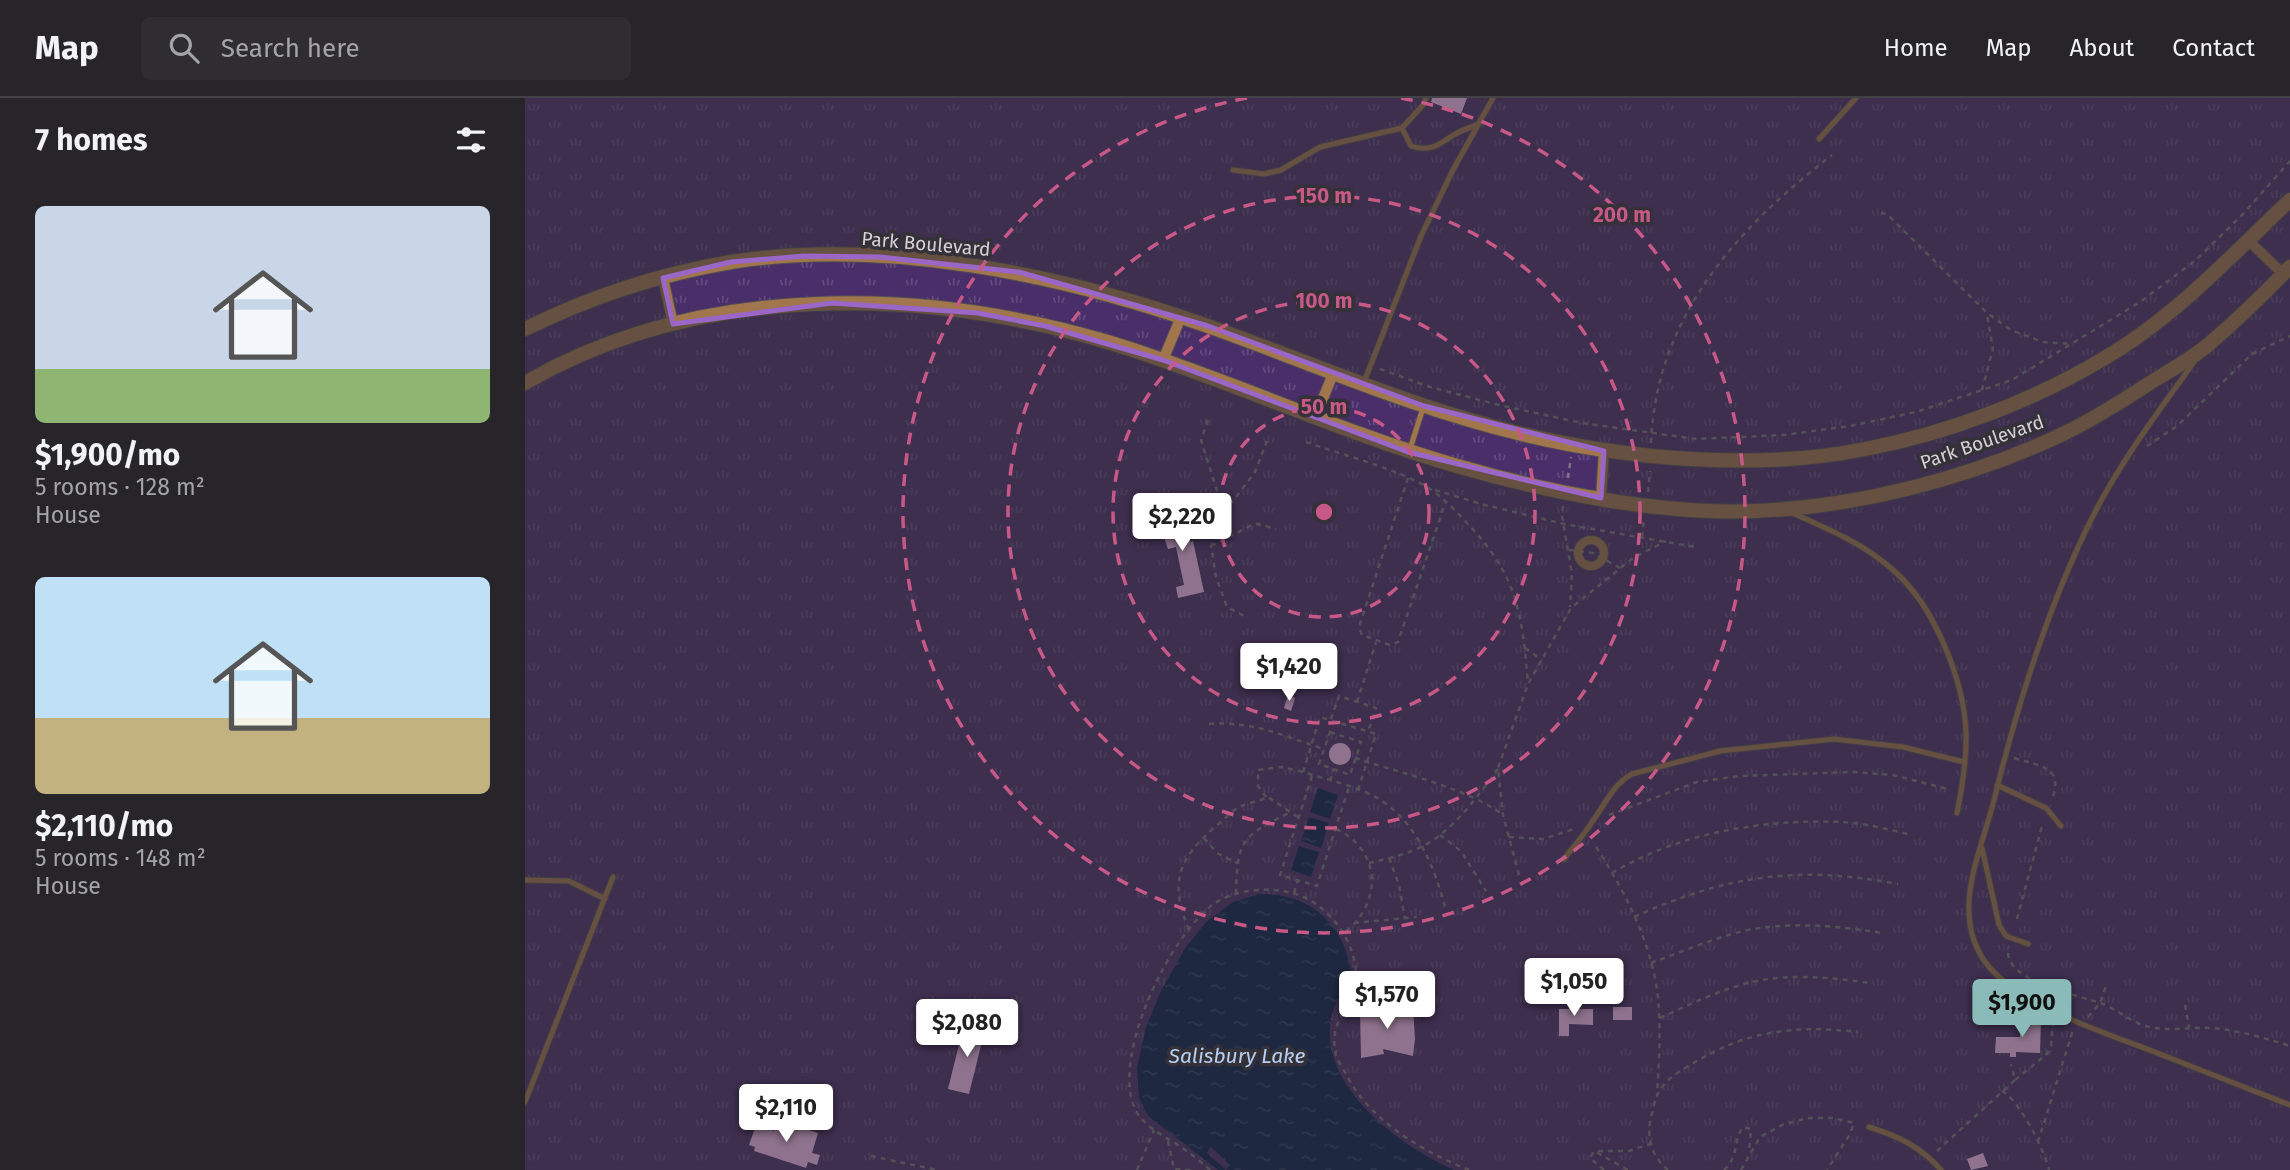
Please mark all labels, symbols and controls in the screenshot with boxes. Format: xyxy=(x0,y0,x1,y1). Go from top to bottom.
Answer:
search box xyxy=(141,17,631,80)
text: Map xyxy=(35,28,99,68)
icon: search xyxy=(165,29,203,67)
text: Search here xyxy=(221,33,360,64)
text: Home xyxy=(1884,34,1948,62)
text: Map xyxy=(1986,34,2032,62)
text: About xyxy=(2070,34,2134,62)
text: Contact xyxy=(2172,34,2255,62)
icon: filters xyxy=(452,121,490,159)
text: 7 homes xyxy=(35,122,147,158)
text: 150 m xyxy=(1296,183,1352,209)
text: 200 m xyxy=(1593,202,1651,228)
street label: Park Boulevard xyxy=(861,227,991,261)
icon: home xyxy=(200,252,326,378)
text: 100 m xyxy=(1295,288,1353,314)
text: 50 m xyxy=(1301,394,1347,420)
street label: Park Boulevard xyxy=(1917,410,2047,474)
text: $1,900/mo xyxy=(35,437,180,473)
text: 5 rooms · 128 m² xyxy=(35,473,205,501)
pin: $2,220 xyxy=(1125,494,1239,553)
centre of rings xyxy=(1312,500,1336,524)
text: House xyxy=(35,501,101,529)
text: $2,220 xyxy=(1148,502,1216,530)
icon: home xyxy=(200,623,326,749)
pin: $1,420 xyxy=(1232,644,1346,703)
text: $1,420 xyxy=(1256,652,1322,680)
text: $2,110/mo xyxy=(35,808,173,844)
text: 5 rooms · 148 m² xyxy=(35,844,206,872)
text: House xyxy=(35,872,101,900)
pin: $1,050 xyxy=(1517,958,1631,1018)
text: $1,050 xyxy=(1541,967,1607,995)
pin: $1,570 xyxy=(1330,972,1444,1031)
pin: $1,900 xyxy=(1965,979,2079,1039)
text: $1,570 xyxy=(1355,980,1419,1008)
text: $1,900 xyxy=(1988,988,2056,1016)
pin: $2,080 xyxy=(910,1000,1024,1059)
text: $2,080 xyxy=(932,1008,1002,1036)
water label: Salisbury Lake xyxy=(1168,1043,1306,1069)
pin: $2,110 xyxy=(729,1084,843,1144)
text: $2,110 xyxy=(755,1093,817,1121)

